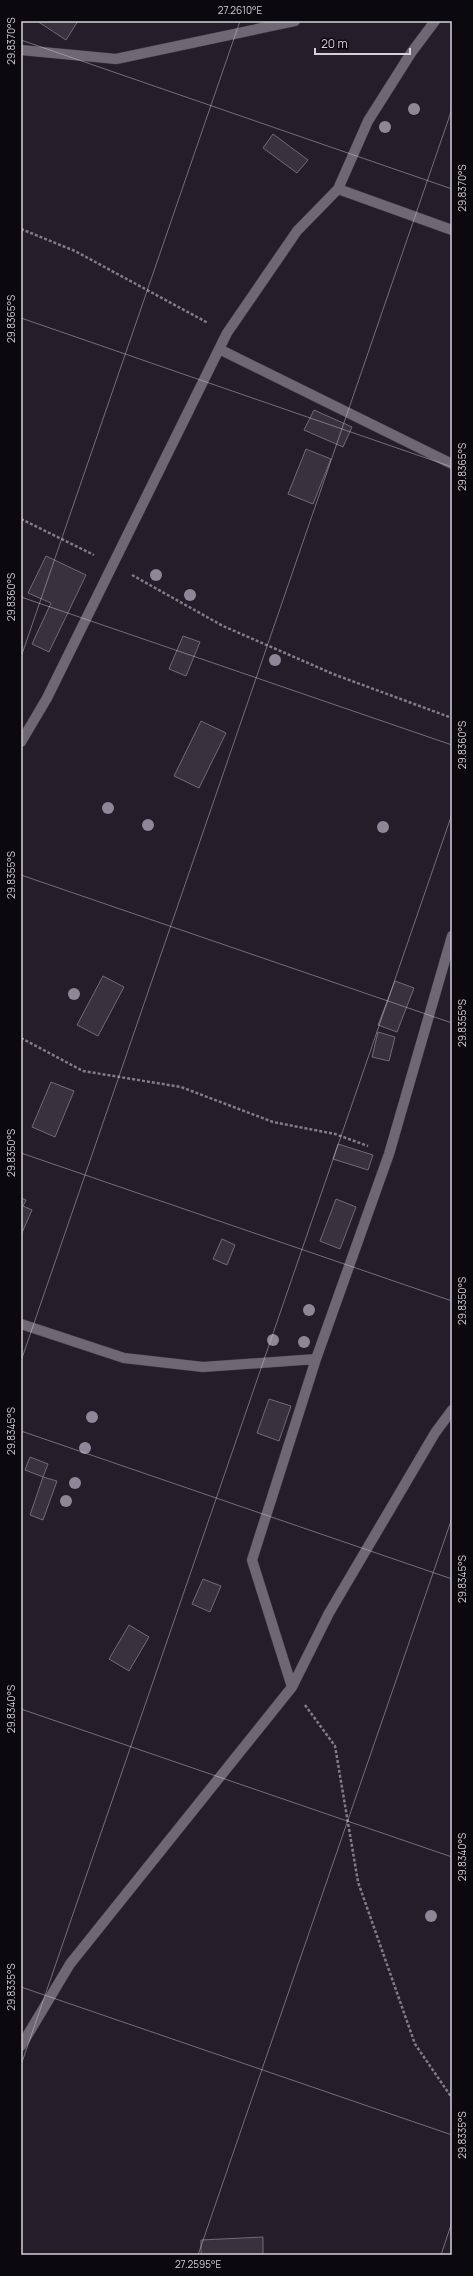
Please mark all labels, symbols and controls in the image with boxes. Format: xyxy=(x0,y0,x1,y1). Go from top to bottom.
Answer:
text: 27.2610°E xyxy=(218,3,263,17)
text: 29.8370°S xyxy=(4,17,18,65)
scale bar xyxy=(315,30,410,56)
text: 20 m xyxy=(321,35,348,52)
text: 29.8370°S xyxy=(455,164,469,212)
text: 29.8365°S xyxy=(4,295,18,343)
text: 29.8365°S xyxy=(455,443,469,491)
text: 29.8360°S xyxy=(4,573,18,621)
text: 29.8360°S xyxy=(455,721,469,769)
text: 29.8355°S xyxy=(4,851,18,899)
text: 29.8355°S xyxy=(455,999,469,1047)
text: 29.8350°S xyxy=(4,1129,18,1177)
text: 29.8350°S xyxy=(455,1277,469,1325)
text: 29.8345°S xyxy=(4,1407,18,1455)
text: 29.8345°S xyxy=(455,1555,469,1603)
text: 29.8340°S xyxy=(4,1685,18,1733)
text: 29.8340°S xyxy=(455,1833,469,1881)
text: 29.8335°S xyxy=(4,1963,18,2011)
text: 29.8335°S xyxy=(455,2111,469,2159)
text: 27.2595°E xyxy=(175,2257,221,2271)

